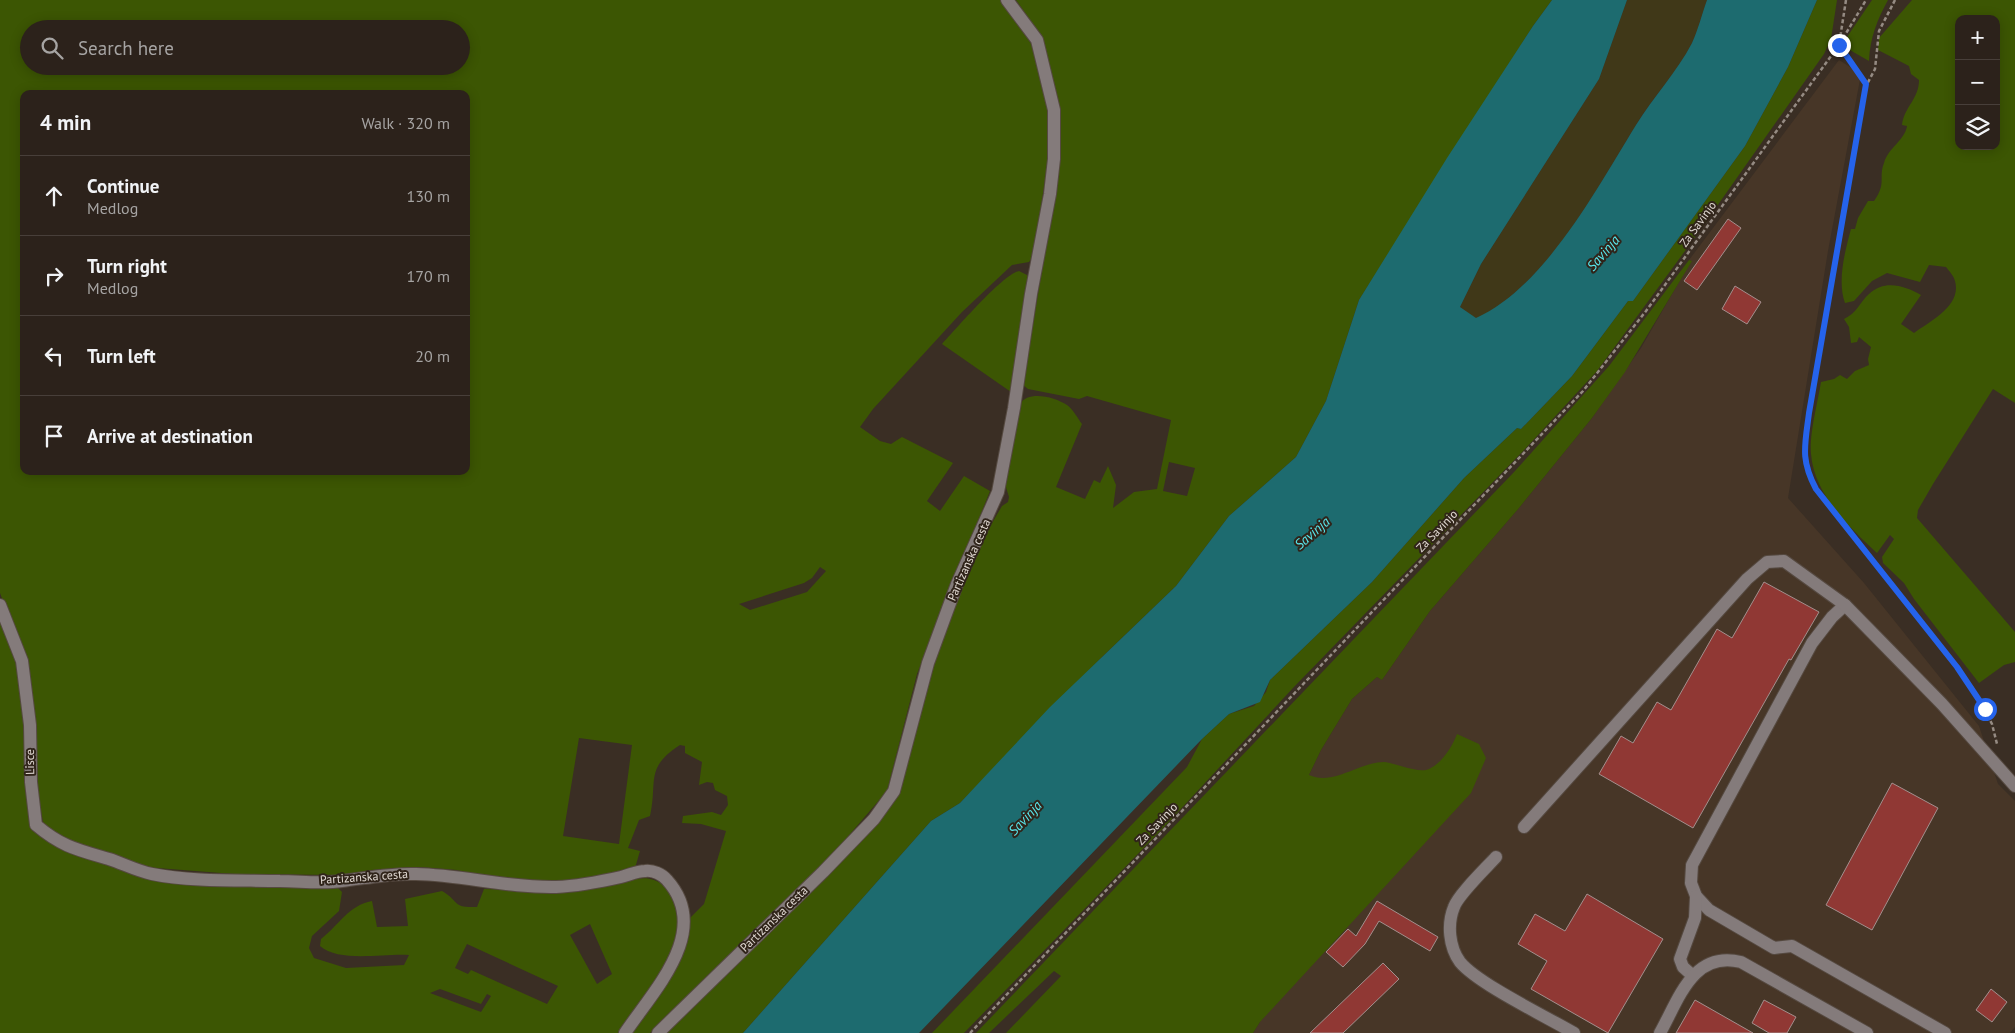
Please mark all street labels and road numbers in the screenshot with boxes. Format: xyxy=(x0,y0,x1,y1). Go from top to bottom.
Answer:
street label: Za Savinjo xyxy=(1676,198,1719,250)
street label: Za Savinjo xyxy=(1413,506,1460,555)
street label: Partizanska cesta xyxy=(944,516,993,603)
street label: Lisce xyxy=(22,749,37,775)
street label: Za Savinjo xyxy=(1133,799,1180,848)
street label: Partizanska cesta xyxy=(319,866,408,887)
street label: Partizanska cesta xyxy=(737,883,811,955)

